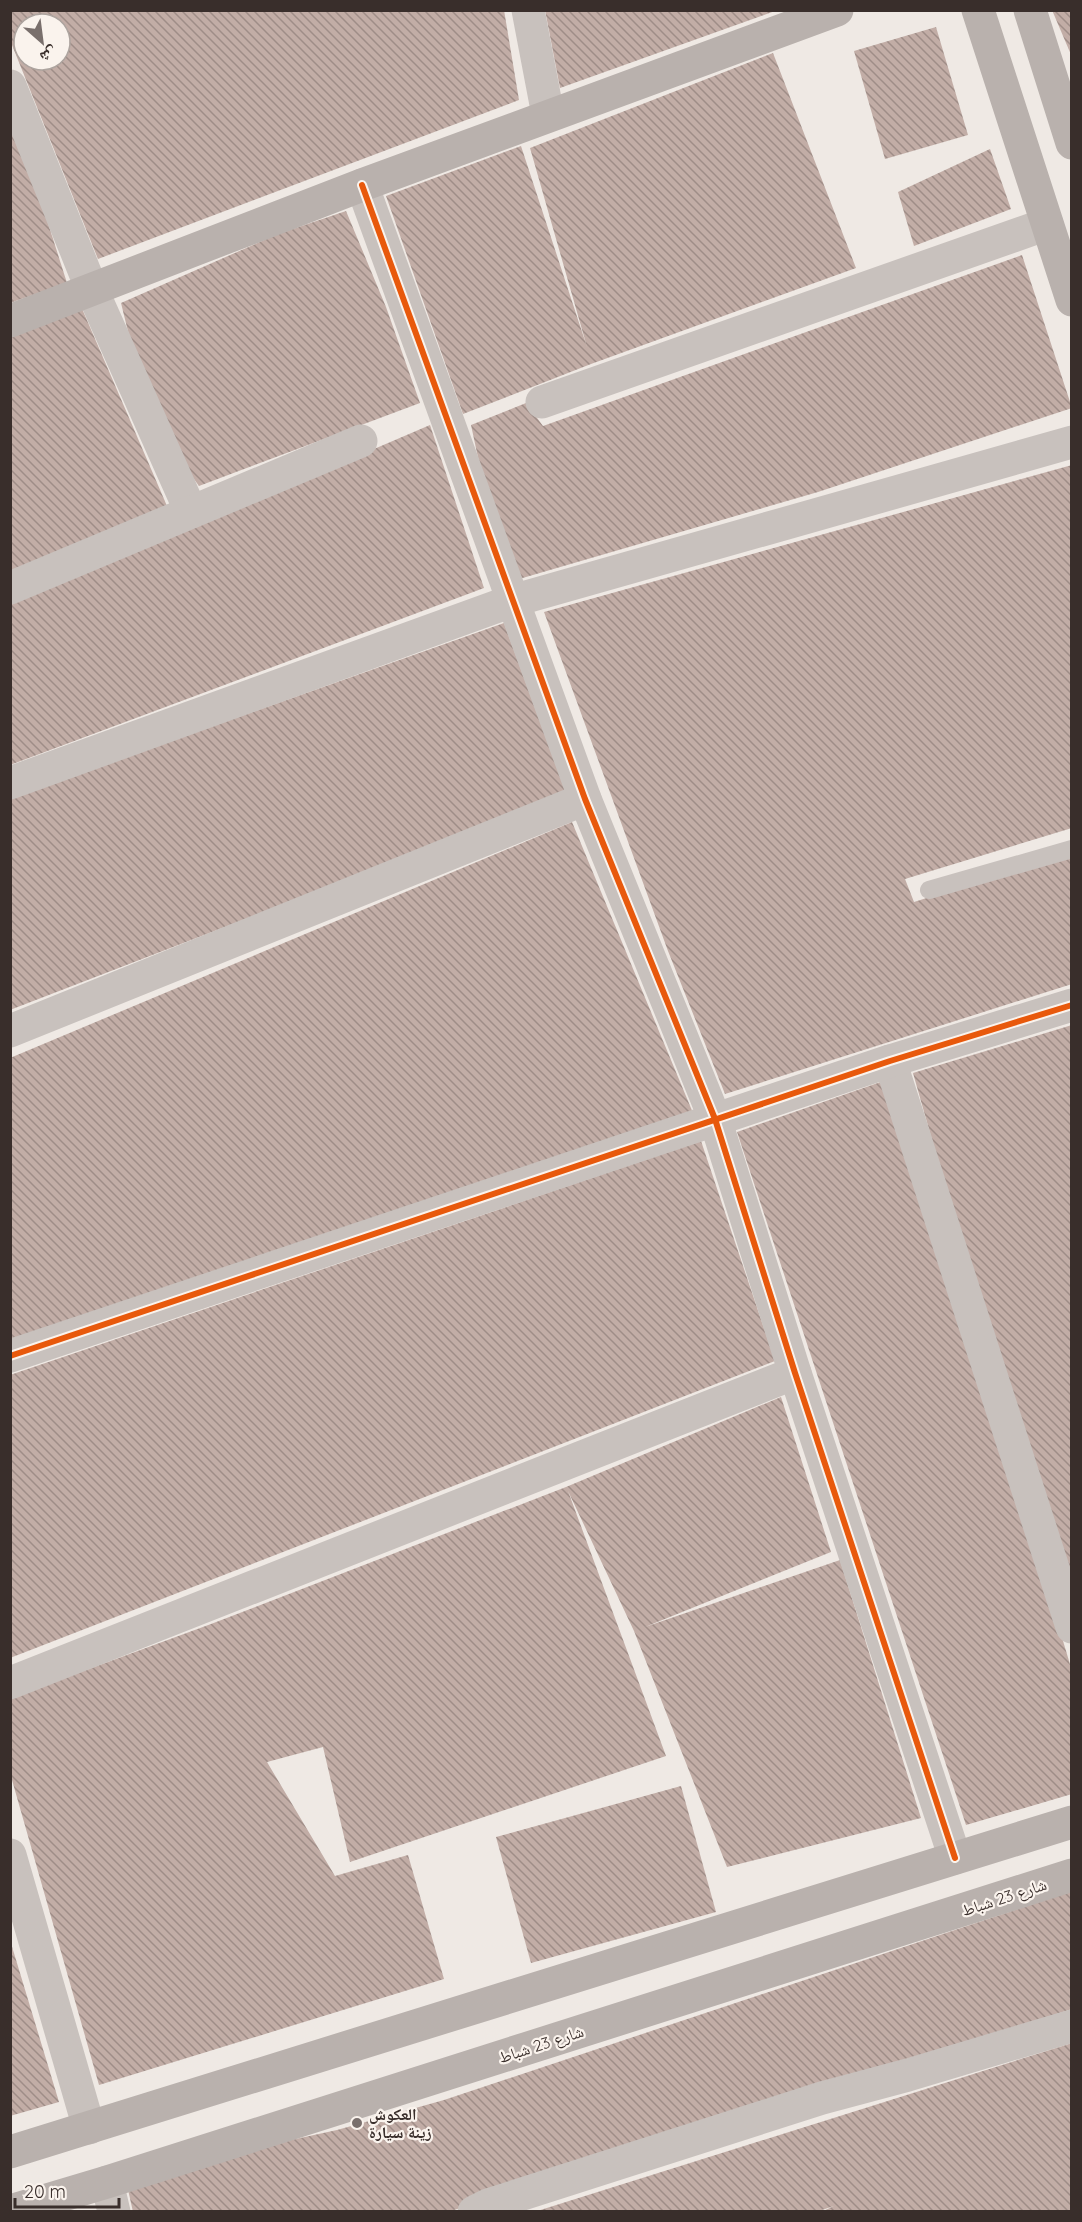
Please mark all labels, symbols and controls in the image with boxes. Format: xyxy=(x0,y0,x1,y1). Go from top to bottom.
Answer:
north arrow xyxy=(12,12,72,72)
text: ش xyxy=(37,42,61,68)
street label: شارع 23 شباط xyxy=(959,1874,1049,1921)
street label: شارع 23 شباط xyxy=(496,2021,586,2068)
place label: العكوش زينة سيارة xyxy=(369,2104,432,2142)
marker: العكوش زينة سيارة xyxy=(350,2116,364,2130)
scale bar xyxy=(15,2171,118,2209)
text: 20 m xyxy=(24,2180,66,2203)

